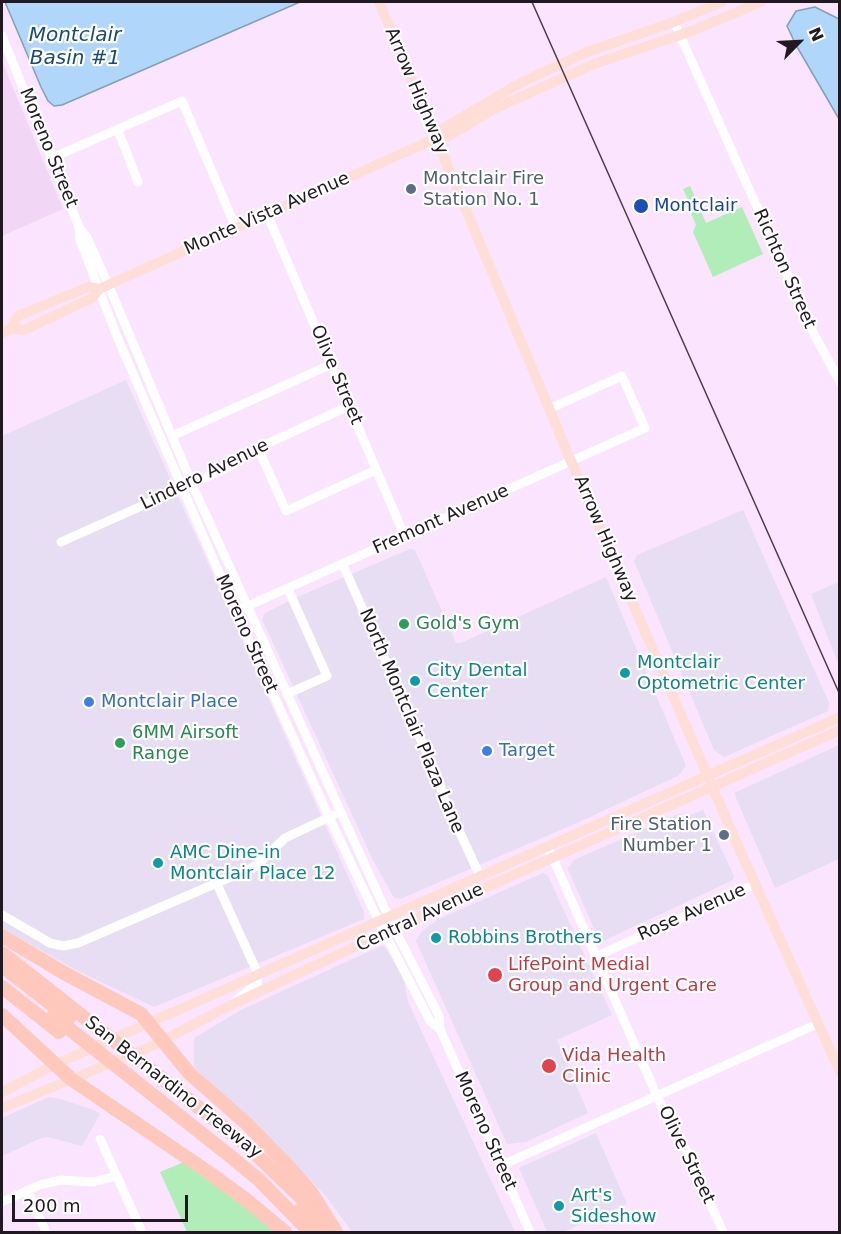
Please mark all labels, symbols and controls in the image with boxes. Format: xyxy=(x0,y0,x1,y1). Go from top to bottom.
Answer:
north arrow xyxy=(769,12,829,72)
water label: Montclair Basin #1 xyxy=(29,24,121,71)
street label: Arrow Highway xyxy=(380,24,452,158)
text: N xyxy=(804,24,827,44)
street label: Moreno Street xyxy=(14,85,82,211)
street label: Monte Vista Avenue xyxy=(181,168,353,260)
place label: Montclair Fire Station No. 1 xyxy=(423,168,544,210)
marker: Montclair Fire Station No. 1 xyxy=(404,182,418,196)
place label: Montclair xyxy=(654,195,737,217)
marker: Montclair xyxy=(632,197,650,215)
street label: Richton Street xyxy=(748,206,820,332)
street label: Olive Street xyxy=(305,322,367,428)
street label: Lindero Avenue xyxy=(138,435,272,515)
street label: Arrow Highway xyxy=(569,472,641,606)
street label: Fremont Avenue xyxy=(370,480,512,560)
street label: Moreno Street xyxy=(210,571,282,697)
street label: North Montclair Plaza Lane xyxy=(354,606,468,836)
place label: Gold's Gym xyxy=(416,613,520,635)
marker: Gold's Gym xyxy=(397,617,411,631)
place label: Montclair Optometric Center xyxy=(637,652,805,694)
place label: City Dental Center xyxy=(427,660,527,702)
marker: Montclair Optometric Center xyxy=(618,666,632,680)
marker: City Dental Center xyxy=(408,674,422,688)
place label: Montclair Place xyxy=(101,691,238,713)
marker: Montclair Place xyxy=(82,695,96,709)
place label: 6MM Airsoft Range xyxy=(132,722,238,764)
marker: 6MM Airsoft Range xyxy=(113,736,127,750)
place label: Target xyxy=(499,740,555,762)
marker: Target xyxy=(480,744,494,758)
place label: Fire Station Number 1 xyxy=(610,814,712,856)
marker: Fire Station Number 1 xyxy=(717,828,731,842)
place label: AMC Dine-in Montclair Place 12 xyxy=(170,842,336,884)
marker: AMC Dine-in Montclair Place 12 xyxy=(151,856,165,870)
street label: Central Avenue xyxy=(353,879,487,957)
street label: Rose Avenue xyxy=(635,880,749,946)
place label: Robbins Brothers xyxy=(448,927,602,949)
marker: Robbins Brothers xyxy=(429,931,443,945)
place label: LifePoint Medial Group and Urgent Care xyxy=(508,954,717,996)
marker: LifePoint Medial Group and Urgent Care xyxy=(486,966,504,984)
street label: San Bernardino Freeway xyxy=(80,1012,266,1164)
place label: Vida Health Clinic xyxy=(562,1045,666,1088)
marker: Vida Health Clinic xyxy=(540,1057,558,1075)
street label: Moreno Street xyxy=(449,1068,521,1194)
street label: Olive Street xyxy=(653,1102,719,1208)
scale bar xyxy=(15,1183,190,1221)
place label: Art's Sideshow xyxy=(571,1185,656,1228)
text: 200 m xyxy=(23,1195,81,1216)
marker: Art's Sideshow xyxy=(552,1199,566,1213)

